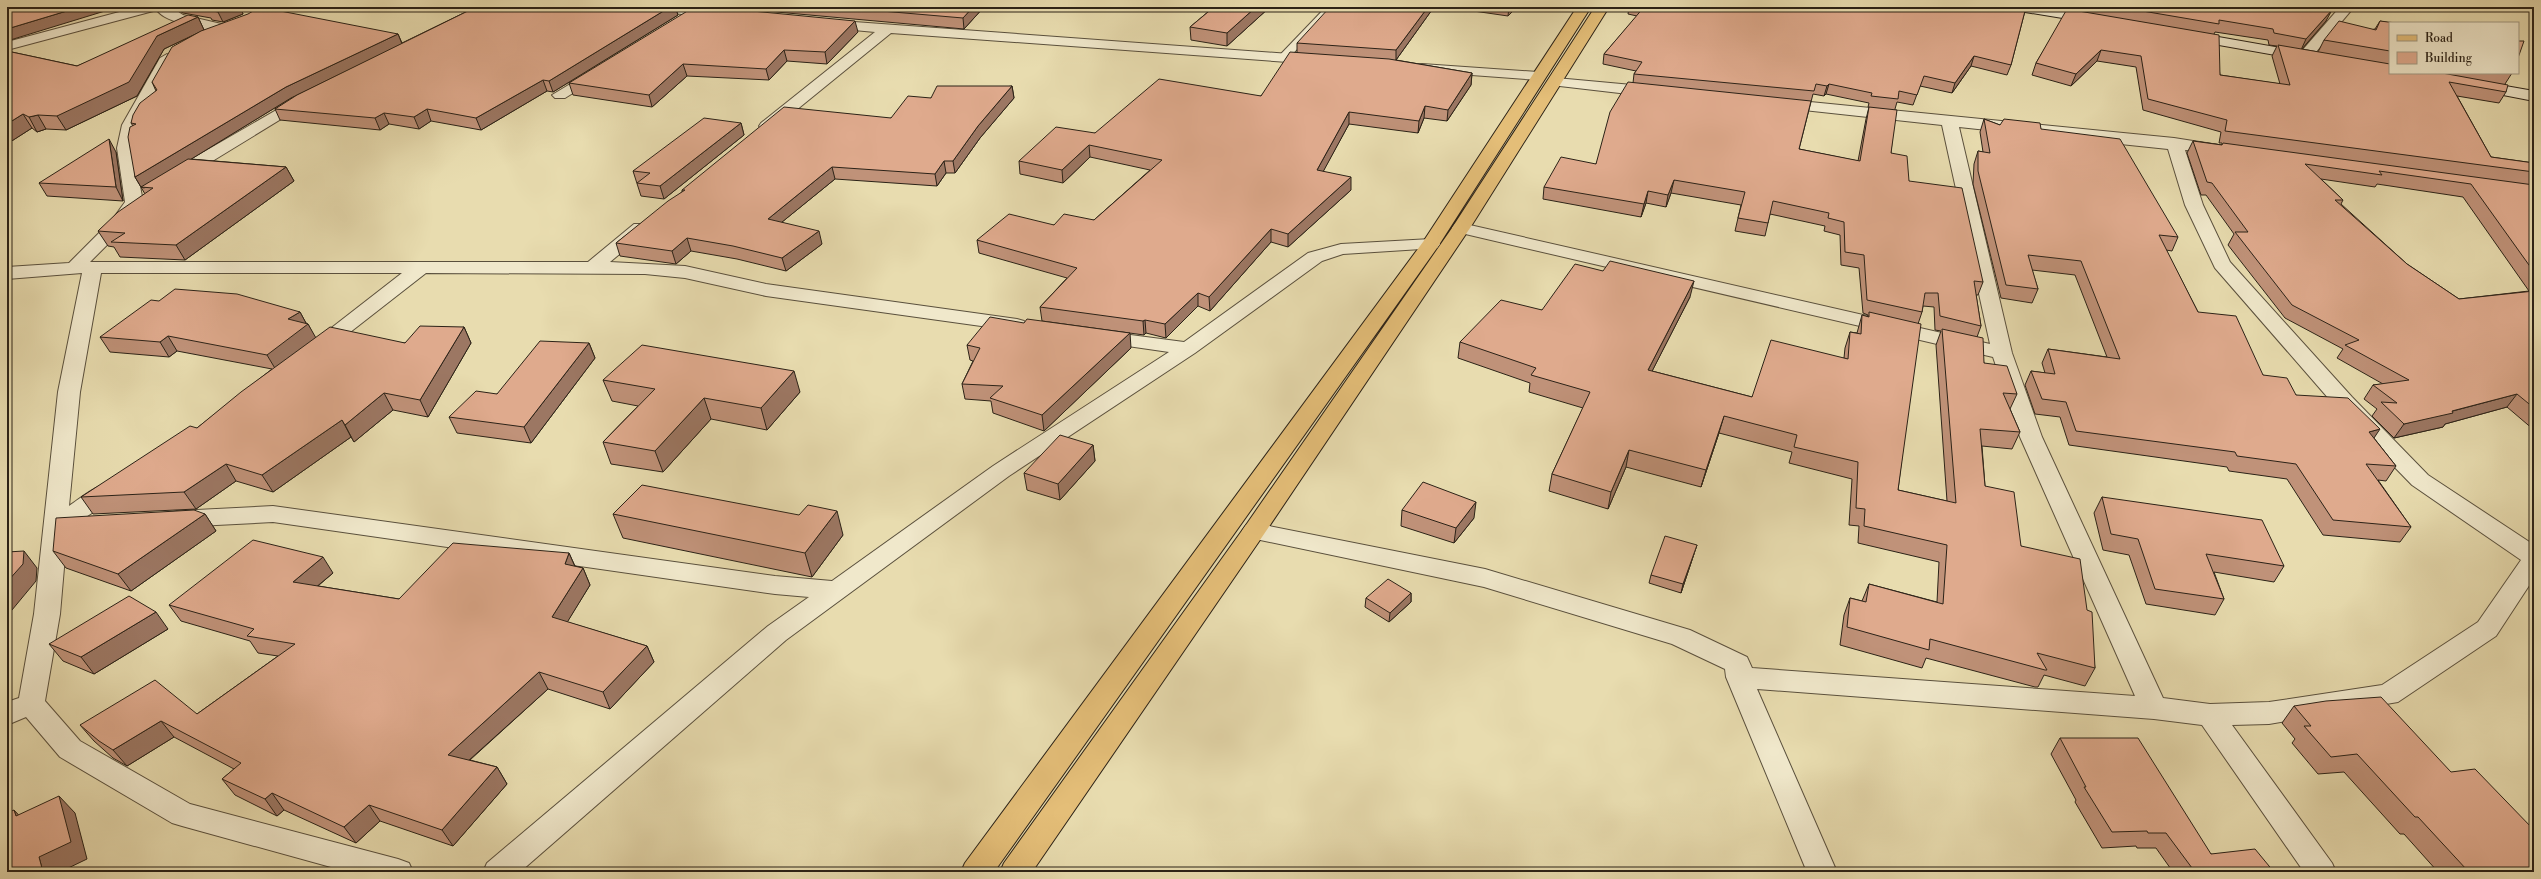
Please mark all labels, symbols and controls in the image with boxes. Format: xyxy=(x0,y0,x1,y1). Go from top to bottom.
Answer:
legend xyxy=(2389,22,2519,74)
text: Road xyxy=(2425,31,2453,46)
text: Building xyxy=(2424,51,2473,66)

